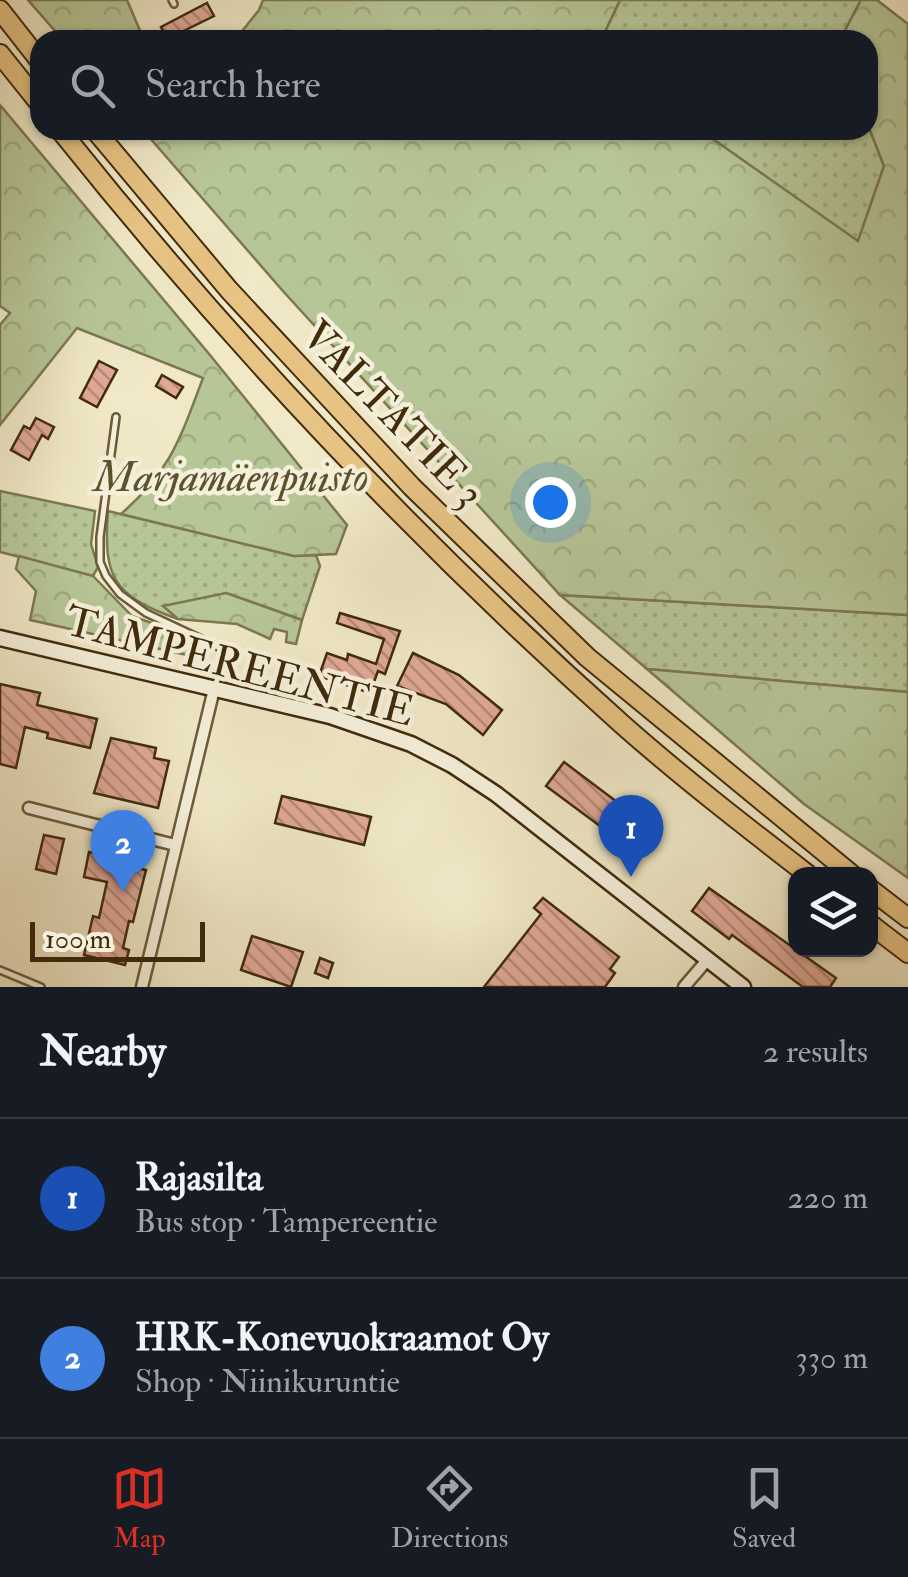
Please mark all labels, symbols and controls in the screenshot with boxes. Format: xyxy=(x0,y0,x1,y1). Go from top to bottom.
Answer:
search box xyxy=(30,30,878,140)
icon: search xyxy=(65,58,120,113)
text: Search here xyxy=(145,61,321,109)
street label: VALTATIE 3 xyxy=(290,310,495,519)
park label: Marjamäenpuisto xyxy=(91,452,368,504)
your location xyxy=(525,477,576,528)
street label: TAMPEREENTIE xyxy=(59,595,420,738)
pin: 1 xyxy=(598,794,664,877)
pin: 2 xyxy=(90,810,156,892)
map controls xyxy=(788,867,878,957)
button: layers xyxy=(788,867,878,957)
scale bar xyxy=(30,917,205,961)
text: 100 m xyxy=(45,922,111,957)
text: Nearby xyxy=(40,1026,166,1078)
text: 2 results xyxy=(763,1032,868,1072)
text: Rajasilta xyxy=(135,1154,263,1202)
text: 1 xyxy=(67,1178,78,1218)
text: 220 m xyxy=(788,1178,868,1218)
text: Bus stop · Tampereentie xyxy=(135,1202,437,1242)
text: HRK-Konevuokraamot Oy xyxy=(135,1314,549,1362)
text: 2 xyxy=(64,1338,81,1378)
text: 330 m xyxy=(795,1338,868,1378)
text: Shop · Niinikuruntie xyxy=(135,1362,400,1402)
tab: Map xyxy=(112,1461,167,1556)
tab: Directions xyxy=(391,1461,508,1556)
tab: Saved xyxy=(732,1461,796,1556)

